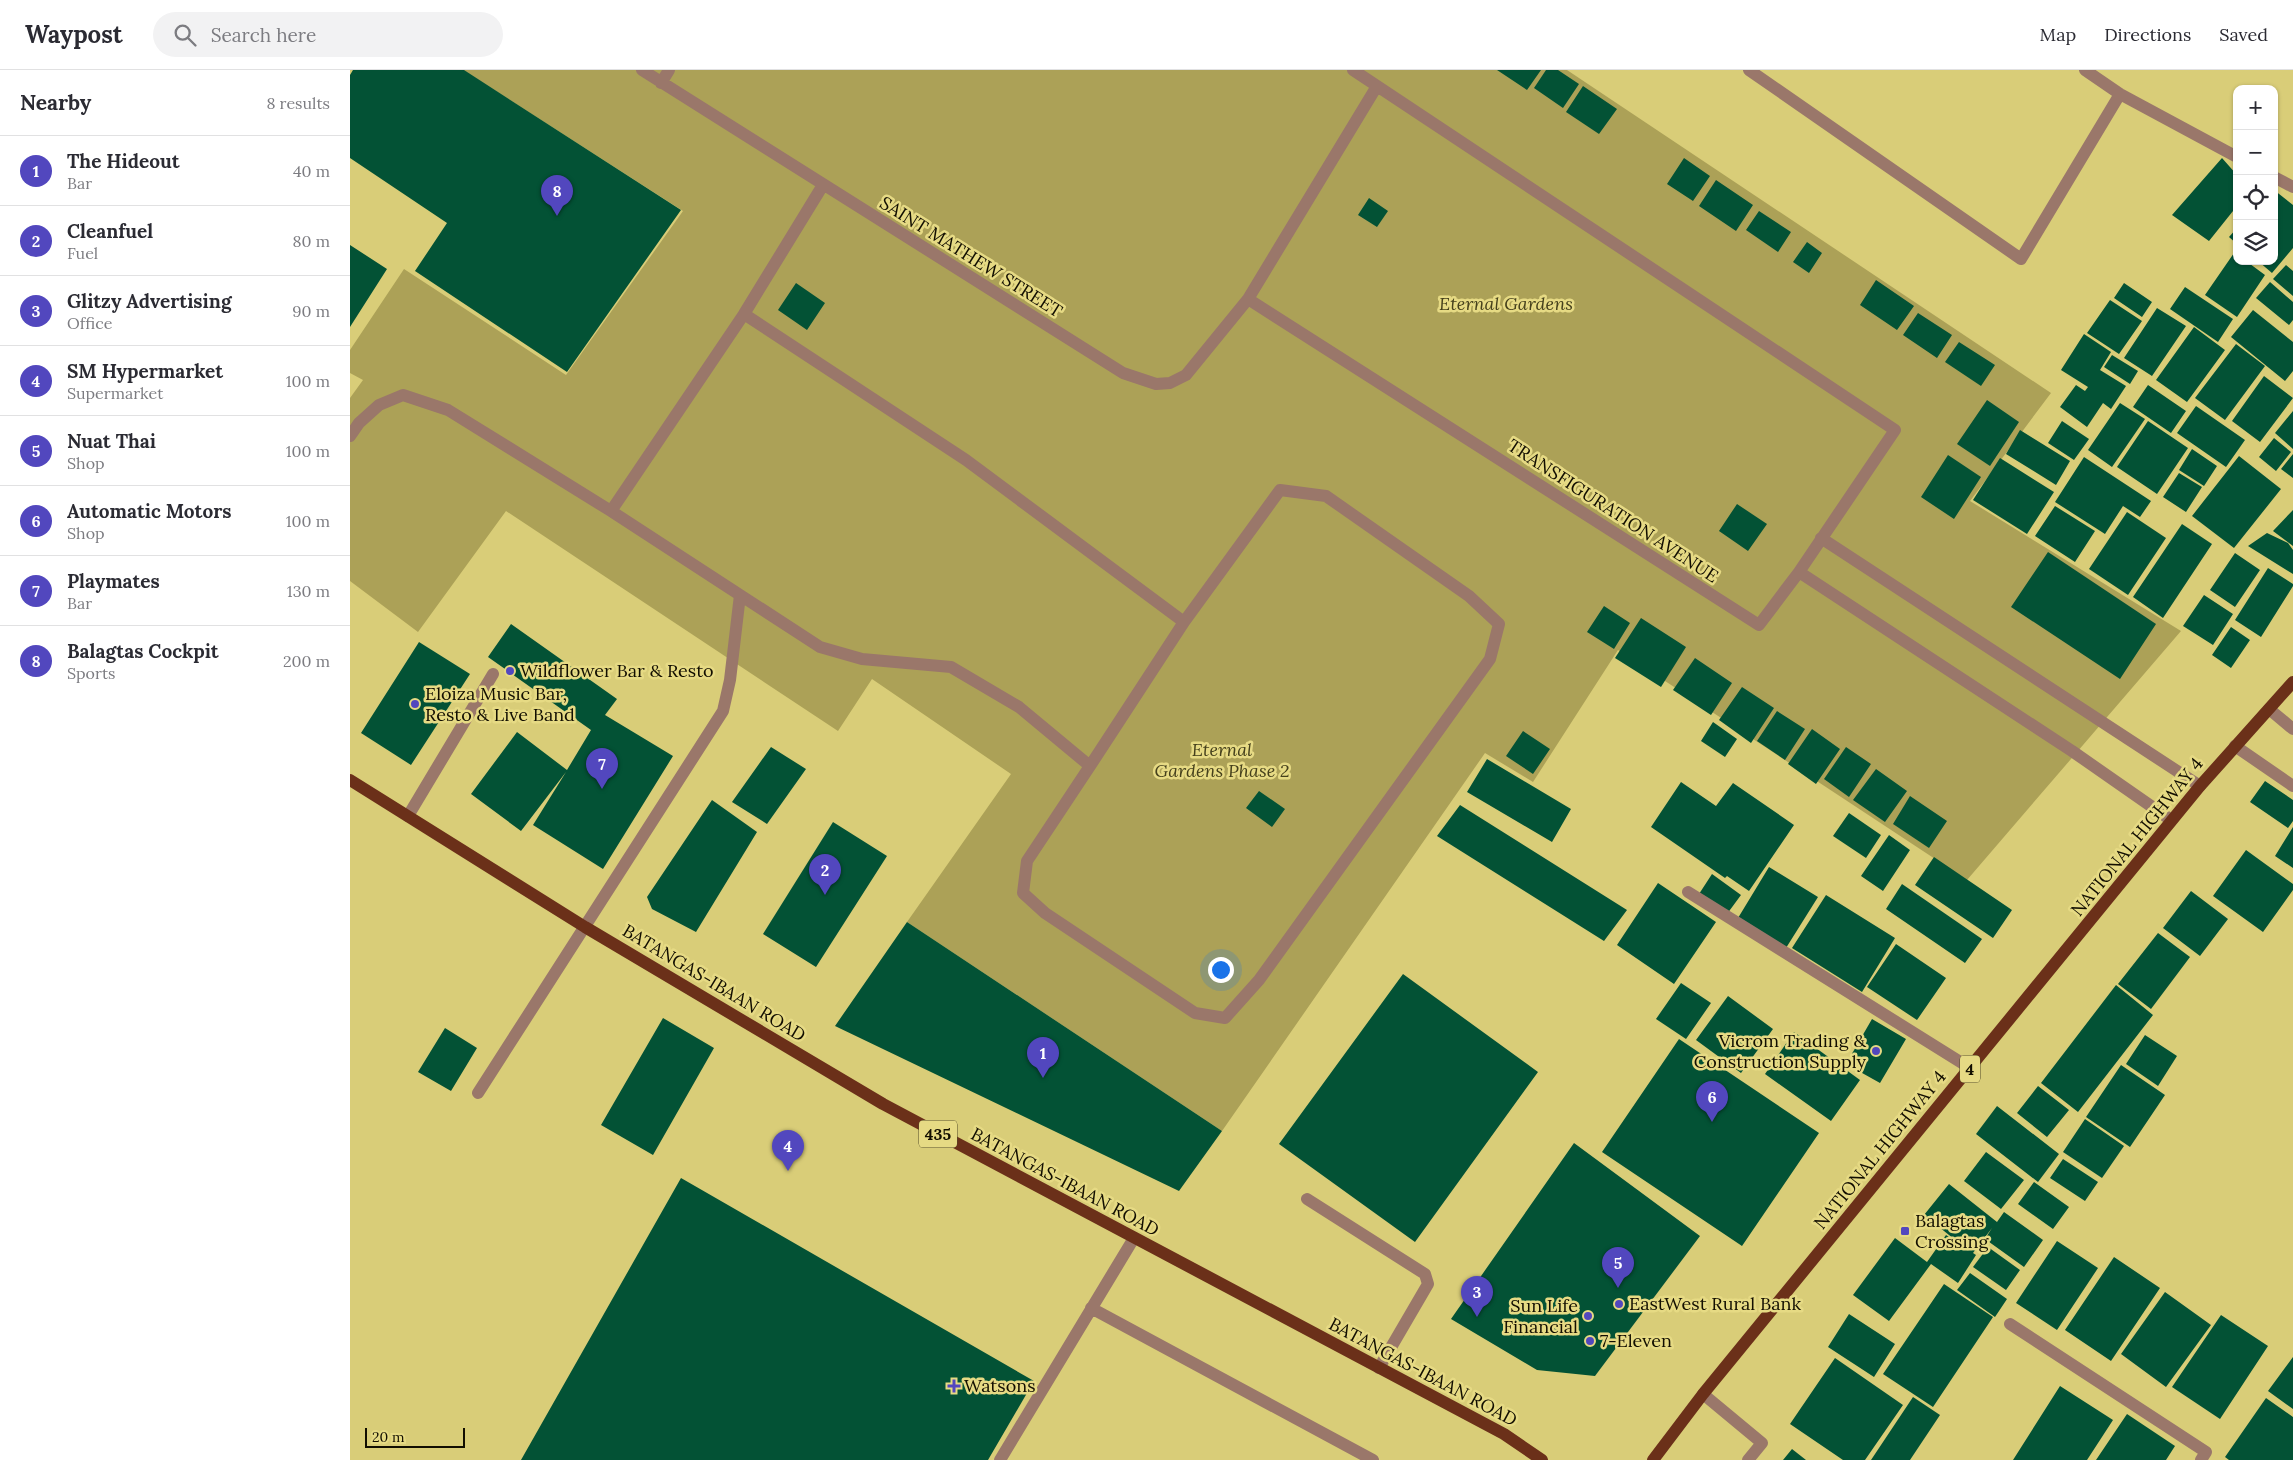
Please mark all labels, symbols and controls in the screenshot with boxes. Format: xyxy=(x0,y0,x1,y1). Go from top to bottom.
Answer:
search box xyxy=(153,12,503,57)
text: Waypost xyxy=(25,19,123,50)
icon: search xyxy=(171,21,199,49)
text: Search here xyxy=(211,23,316,47)
text: Map xyxy=(2040,23,2076,46)
text: Directions xyxy=(2104,23,2191,46)
text: Saved xyxy=(2219,23,2268,46)
map controls xyxy=(2233,85,2278,265)
button: + xyxy=(2233,85,2278,130)
text: Nearby xyxy=(20,89,91,116)
text: 8 results xyxy=(266,93,330,113)
button: − xyxy=(2233,130,2278,175)
text: The Hideout xyxy=(67,149,180,173)
text: 1 xyxy=(33,161,39,181)
text: 40 m xyxy=(293,161,330,181)
text: Bar xyxy=(67,173,92,193)
pin: 8 xyxy=(541,175,573,216)
button: locate xyxy=(2233,175,2278,220)
street label: SAINT MATHEW STREET xyxy=(876,191,1067,323)
text: Cleanfuel xyxy=(67,219,153,243)
button: layers xyxy=(2233,220,2278,265)
text: 2 xyxy=(32,231,40,251)
text: 80 m xyxy=(293,231,330,251)
text: Fuel xyxy=(67,243,98,263)
text: Glitzy Advertising xyxy=(67,289,232,313)
park label: Eternal Gardens xyxy=(1439,292,1573,315)
text: 3 xyxy=(32,301,40,321)
text: 90 m xyxy=(292,301,330,321)
text: Office xyxy=(67,313,112,333)
text: SM Hypermarket xyxy=(67,359,223,383)
text: 4 xyxy=(32,371,40,391)
text: 100 m xyxy=(286,371,330,391)
text: Supermarket xyxy=(67,383,163,403)
text: Nuat Thai xyxy=(67,429,156,453)
street label: TRANSFIGURATION AVENUE xyxy=(1504,434,1723,587)
text: 5 xyxy=(32,441,40,461)
text: 100 m xyxy=(286,441,330,461)
text: Shop xyxy=(67,453,105,473)
text: Automatic Motors xyxy=(67,499,231,523)
text: 6 xyxy=(31,511,41,531)
text: 100 m xyxy=(286,511,330,531)
text: Shop xyxy=(67,523,105,543)
text: Playmates xyxy=(67,569,160,593)
text: 7 xyxy=(32,581,40,601)
text: 130 m xyxy=(287,581,330,601)
text: Bar xyxy=(67,593,92,613)
text: Balagtas Cockpit xyxy=(67,639,219,663)
text: 8 xyxy=(31,651,41,671)
text: 200 m xyxy=(283,651,330,671)
place label: Wildflower Bar & Resto xyxy=(520,659,714,682)
text: Sports xyxy=(67,663,116,683)
marker: Wildflower Bar & Resto xyxy=(504,665,516,677)
place label: Eloiza Music Bar, Resto & Live Band xyxy=(425,682,575,726)
marker: Eloiza Music Bar, Resto & Live Band xyxy=(409,698,421,710)
park label: Eternal Gardens Phase 2 xyxy=(1155,738,1289,782)
pin: 7 xyxy=(586,748,618,789)
street label: NATIONAL HIGHWAY 4 xyxy=(2066,753,2208,921)
pin: 2 xyxy=(809,854,841,895)
street label: BATANGAS-IBAAN ROAD xyxy=(618,919,810,1046)
your location xyxy=(1208,957,1234,983)
place label: Vicrom Trading & Construction Supply xyxy=(1694,1029,1866,1073)
pin: 1 xyxy=(1027,1037,1059,1078)
marker: Vicrom Trading & Construction Supply xyxy=(1870,1045,1882,1057)
road number: 4 xyxy=(1960,1056,1980,1082)
street label: NATIONAL HIGHWAY 4 xyxy=(1809,1066,1951,1234)
pin: 6 xyxy=(1696,1081,1728,1122)
road number: 435 xyxy=(919,1120,957,1148)
street label: BATANGAS-IBAAN ROAD xyxy=(967,1122,1163,1241)
pin: 4 xyxy=(772,1130,804,1171)
place label: Balagtas Crossing xyxy=(1915,1209,1989,1253)
marker: Balagtas Crossing xyxy=(1899,1225,1911,1237)
pin: 5 xyxy=(1602,1247,1634,1288)
pin: 3 xyxy=(1461,1276,1493,1317)
place label: EastWest Rural Bank xyxy=(1629,1292,1801,1315)
place label: Sun Life Financial xyxy=(1503,1294,1578,1338)
marker: EastWest Rural Bank xyxy=(1613,1298,1625,1310)
marker: Sun Life Financial xyxy=(1582,1310,1594,1322)
street label: BATANGAS-IBAAN ROAD xyxy=(1325,1312,1521,1431)
place label: 7-Eleven xyxy=(1600,1329,1672,1352)
marker: 7-Eleven xyxy=(1584,1335,1596,1347)
place label: Watsons xyxy=(964,1374,1035,1397)
marker: Watsons xyxy=(948,1380,960,1392)
scale bar xyxy=(365,1425,465,1448)
text: 20 m xyxy=(372,1428,404,1446)

